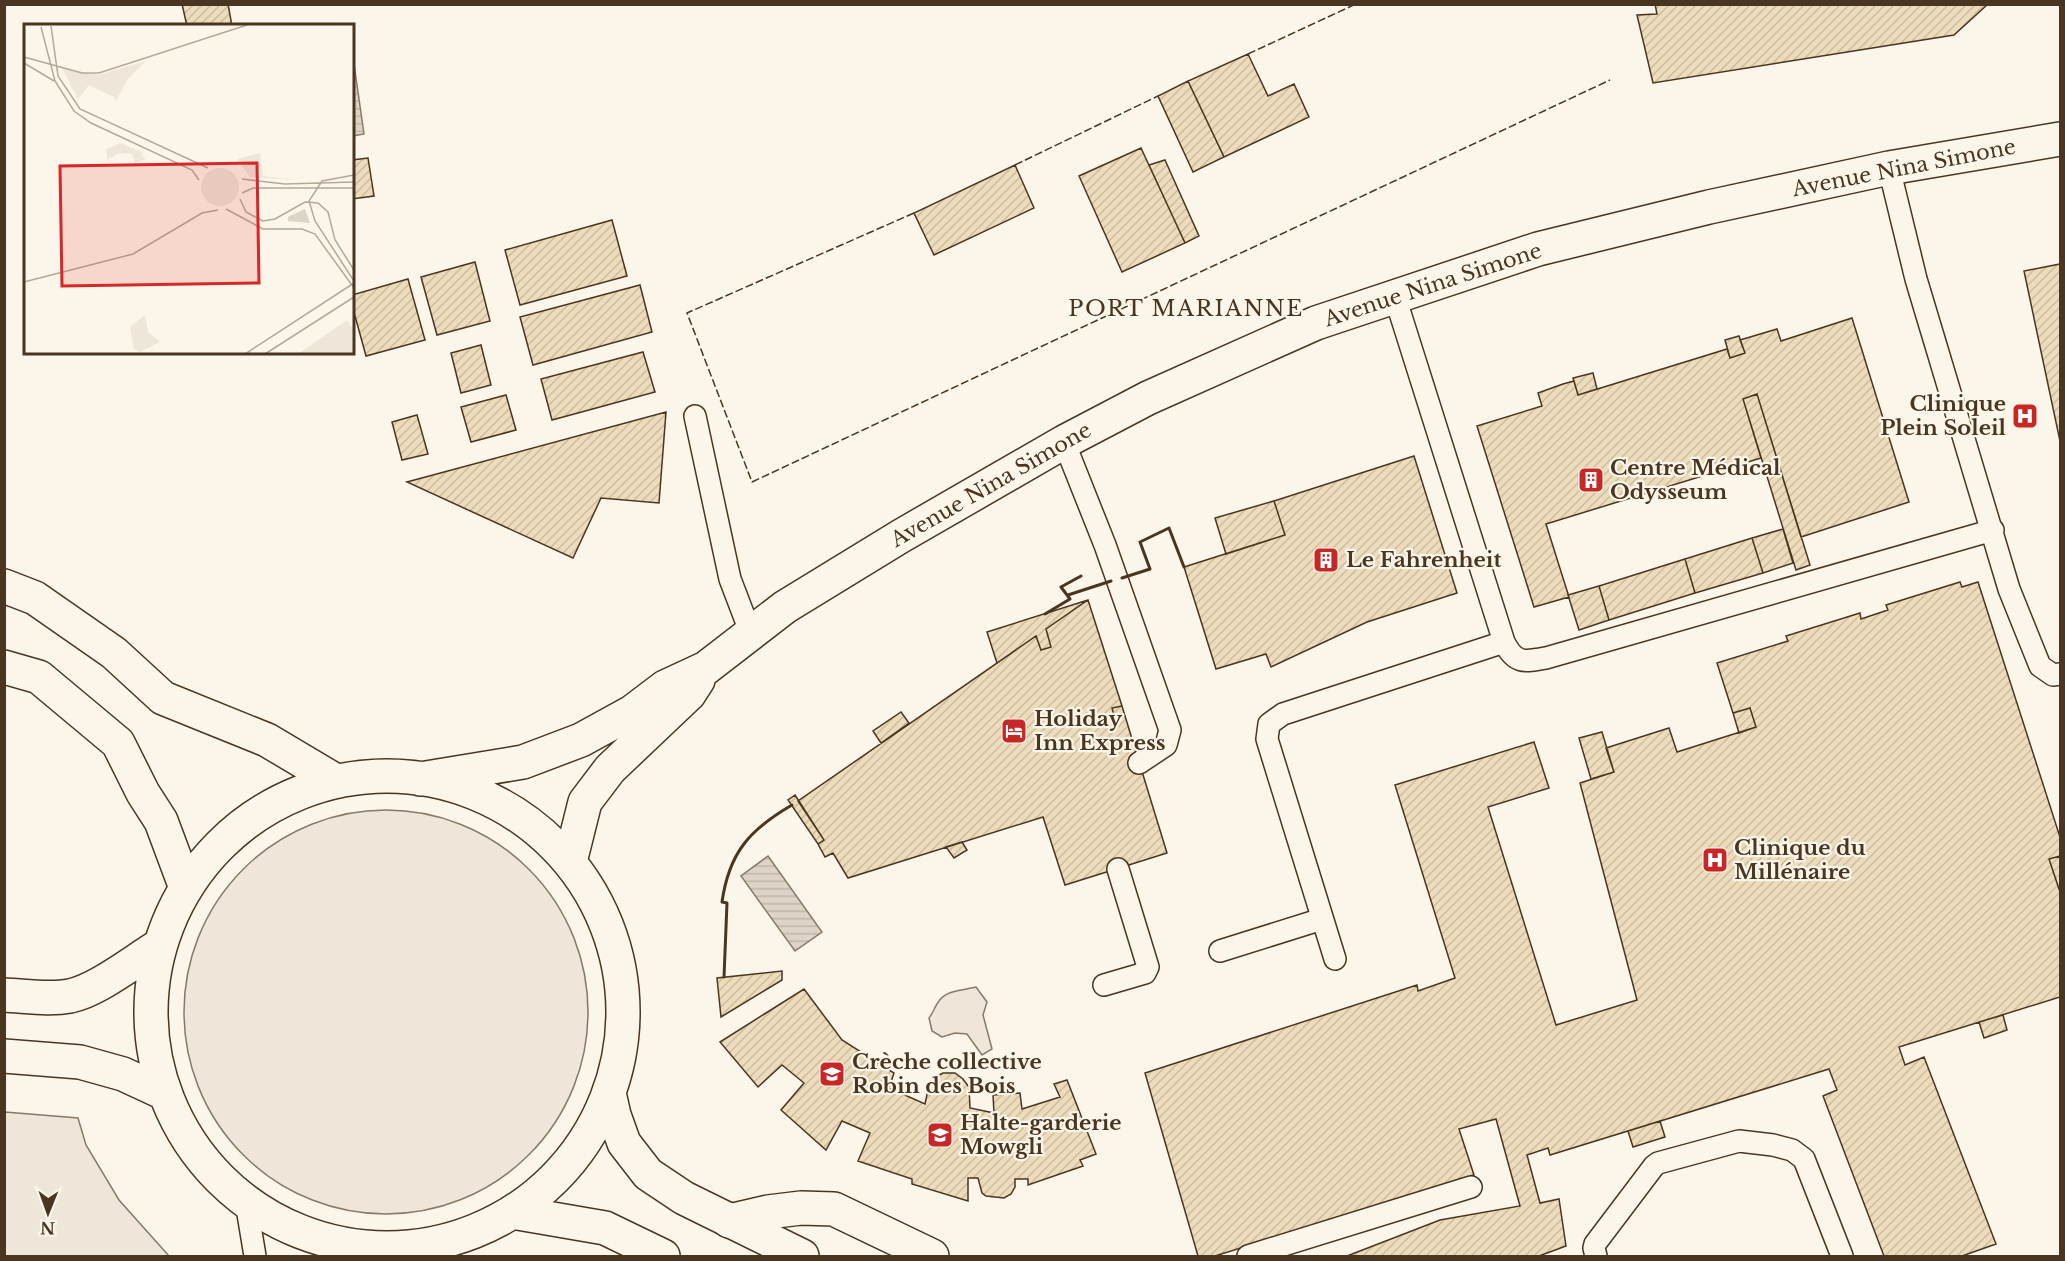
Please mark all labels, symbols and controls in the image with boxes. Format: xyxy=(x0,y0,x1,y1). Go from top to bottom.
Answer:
inset map xyxy=(24,24,354,354)
street label: Avenue Nina Simone xyxy=(1789,134,2018,203)
street label: Avenue Nina Simone xyxy=(1320,238,1545,333)
district label: PORT MARIANNE xyxy=(1068,295,1304,322)
place label: Clinique Plein Soleil xyxy=(1880,391,2007,441)
hospital icon: Clinique Plein Soleil xyxy=(2010,401,2040,431)
street label: Avenue Nina Simone xyxy=(885,417,1096,554)
place label: Centre Médical Odysseum xyxy=(1610,455,1781,505)
building icon: Centre Médical Odysseum xyxy=(1576,465,1606,495)
building icon: Le Fahrenheit xyxy=(1311,545,1341,575)
place label: Le Fahrenheit xyxy=(1346,547,1501,573)
place label: Holiday Inn Express xyxy=(1034,706,1166,756)
hotel icon: Holiday Inn Express xyxy=(999,716,1029,746)
place label: Clinique du Millénaire xyxy=(1734,835,1866,885)
hospital icon: Clinique du Millénaire xyxy=(1700,845,1730,875)
place label: Crèche collective Robin des Bois xyxy=(852,1049,1042,1099)
school or university icon: Crèche collective Robin des Bois xyxy=(817,1059,847,1089)
place label: Halte-garderie Mowgli xyxy=(960,1110,1122,1160)
school or university icon: Halte-garderie Mowgli xyxy=(925,1120,955,1150)
north arrow xyxy=(18,1183,78,1243)
text: N xyxy=(40,1218,55,1238)

